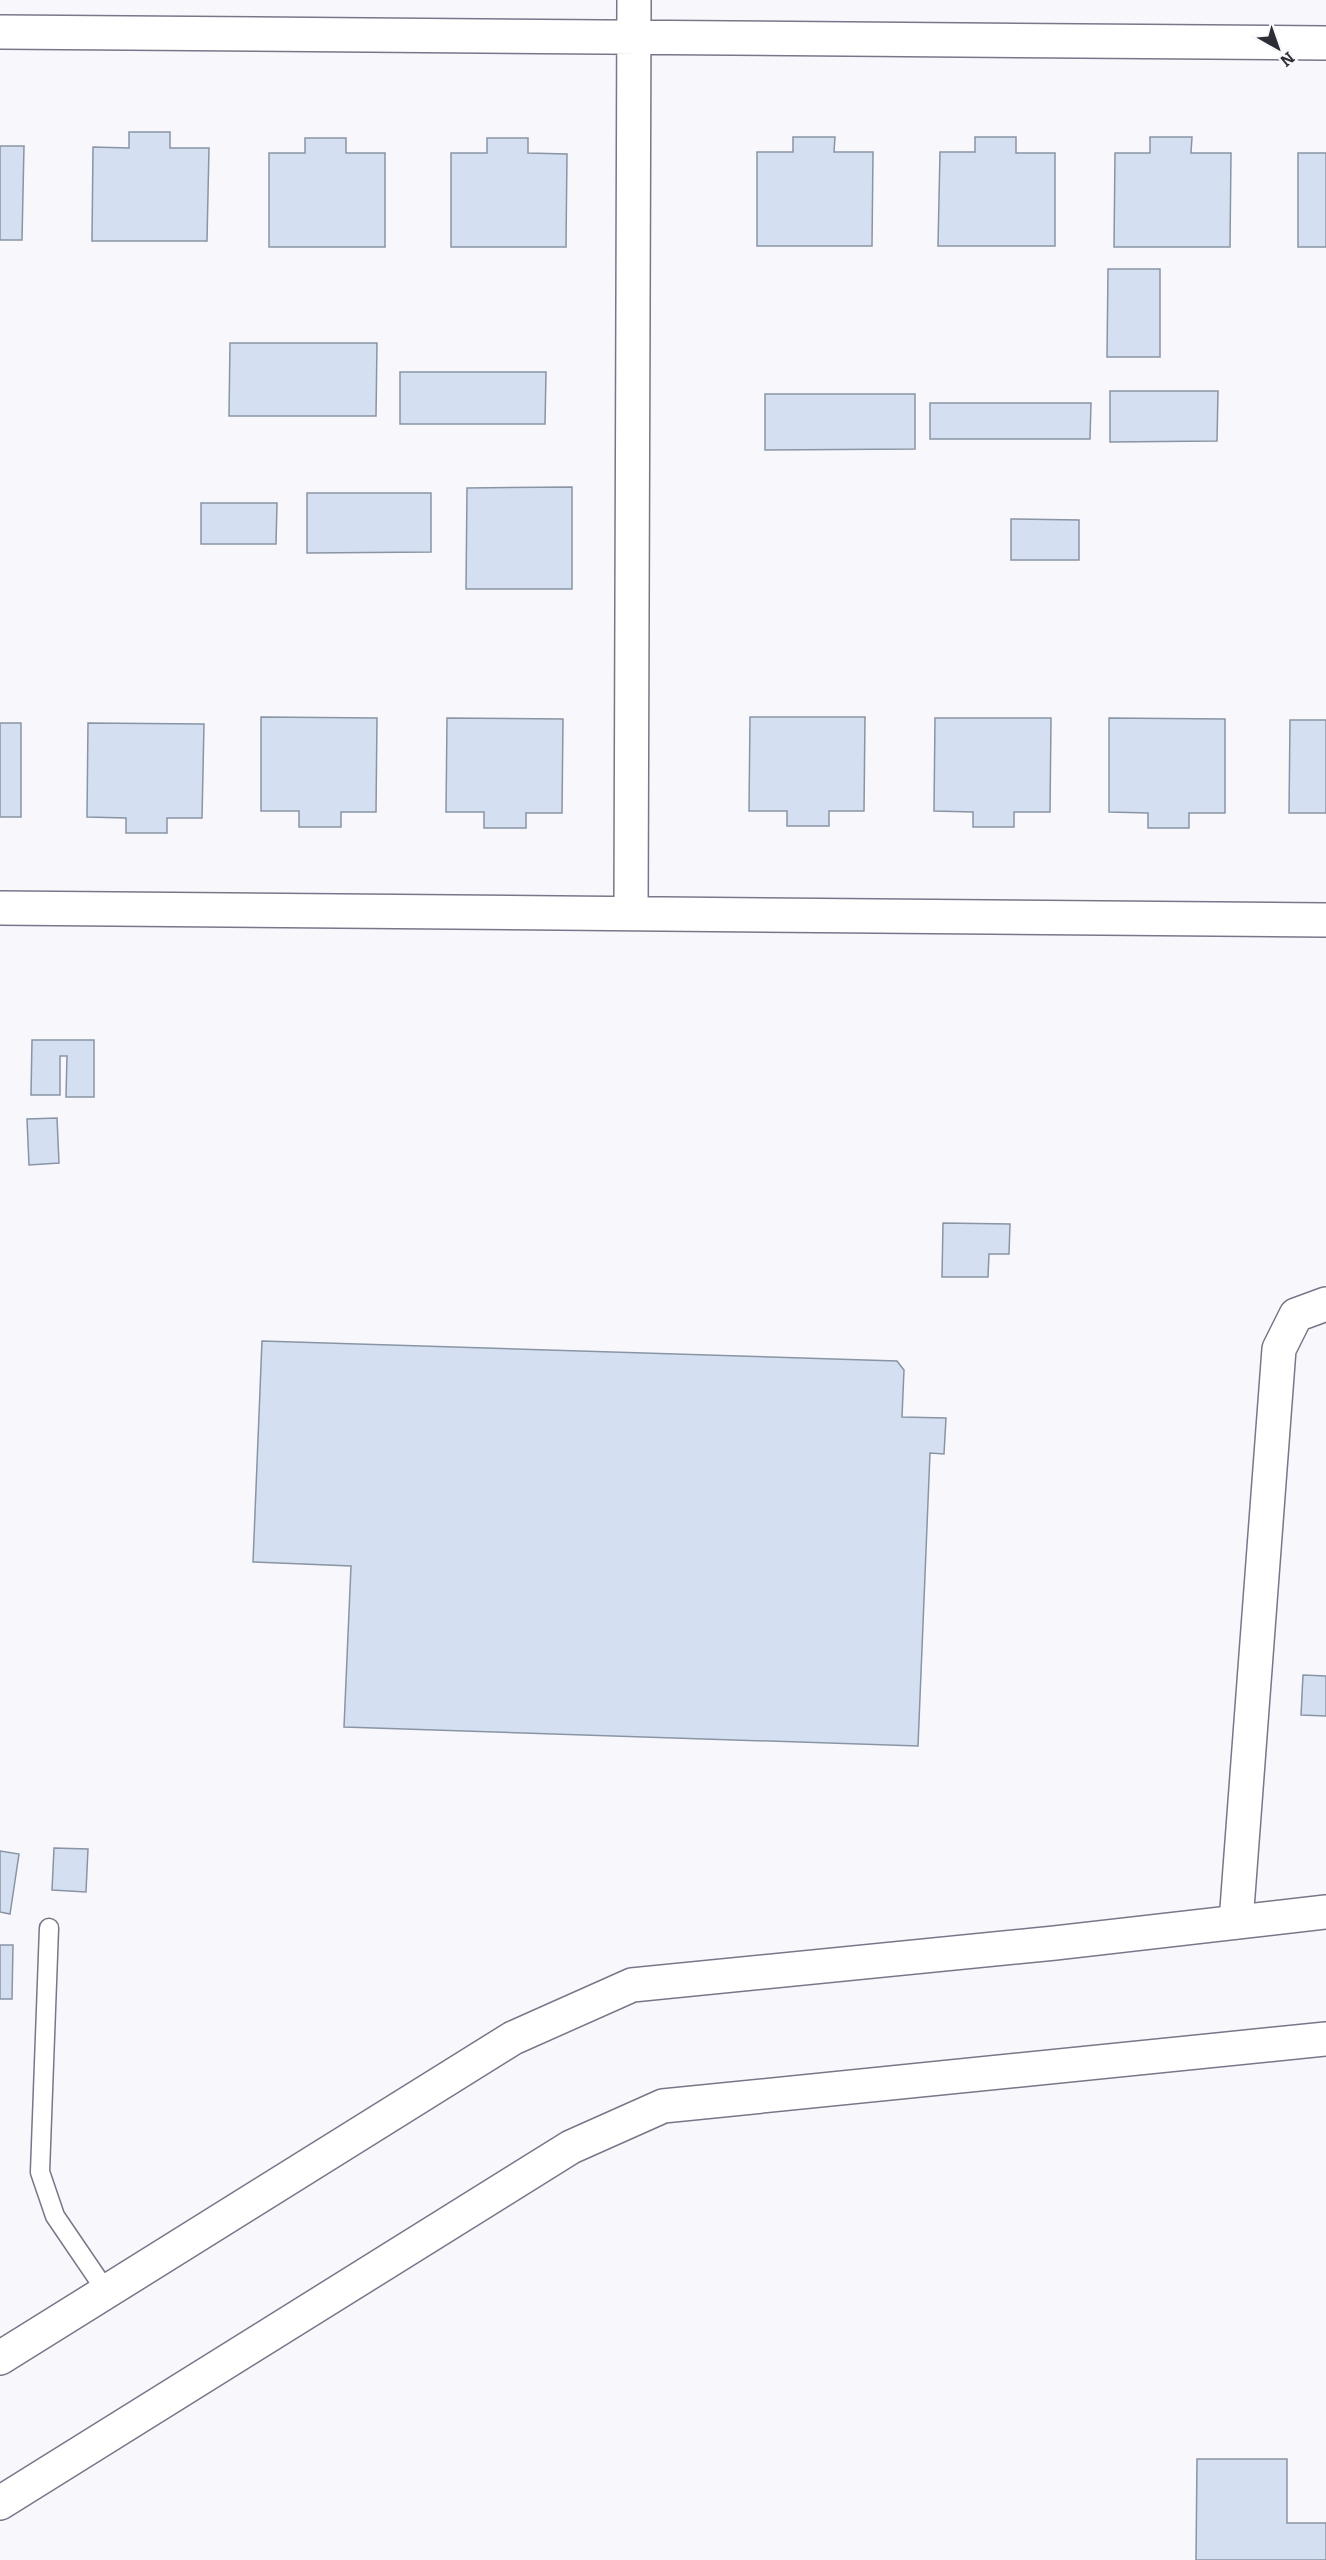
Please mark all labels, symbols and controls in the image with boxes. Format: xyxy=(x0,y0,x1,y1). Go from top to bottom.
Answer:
north arrow xyxy=(1248,18,1308,78)
text: N xyxy=(1276,48,1298,70)

